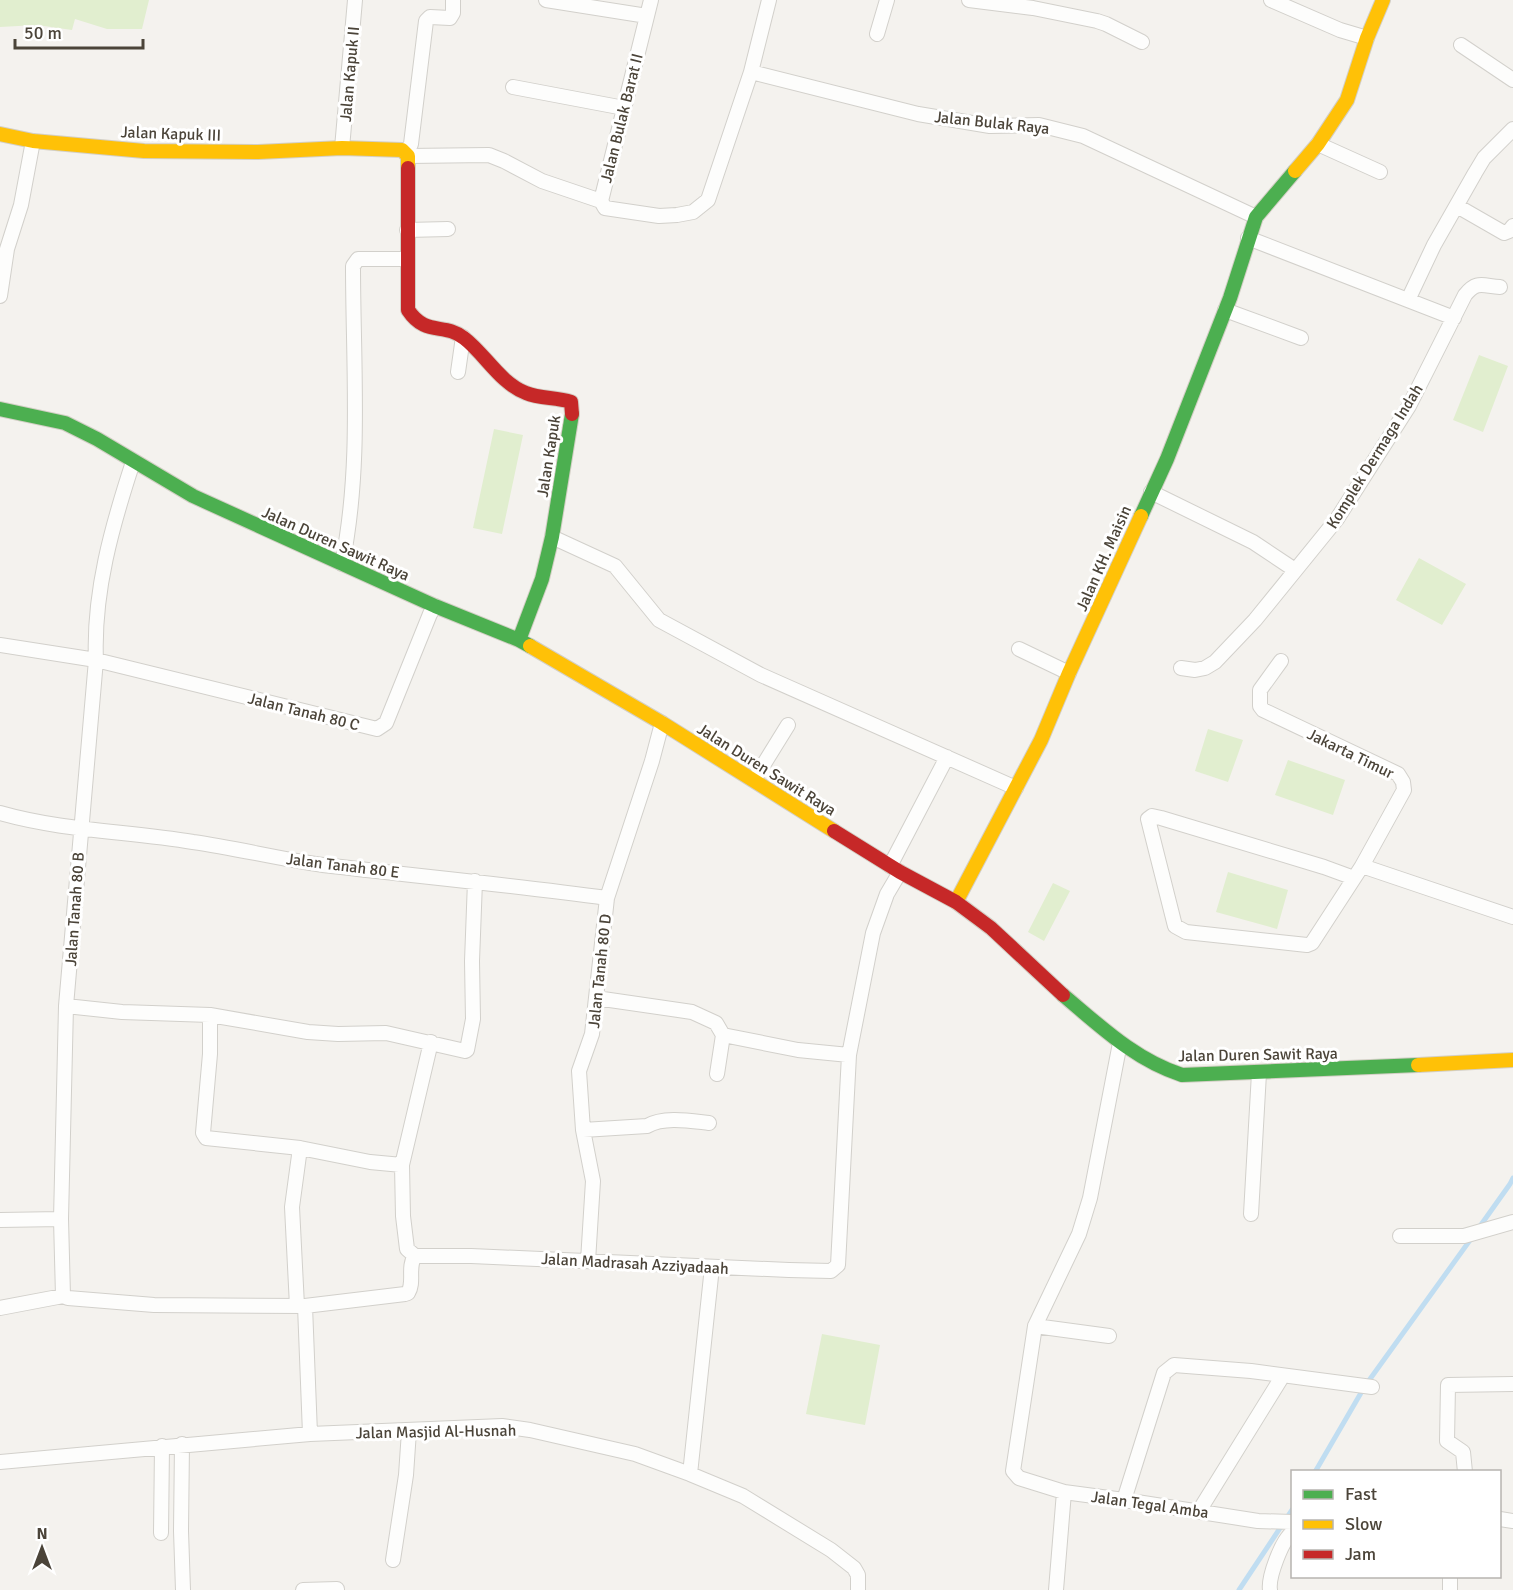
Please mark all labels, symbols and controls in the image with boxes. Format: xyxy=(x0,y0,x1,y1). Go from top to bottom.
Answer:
scale bar xyxy=(15,12,142,50)
text: 50 m xyxy=(24,22,62,44)
street label: Jalan Kapuk II xyxy=(336,26,364,123)
street label: Jalan Bulak Barat II xyxy=(596,51,648,185)
street label: Jalan Bulak Raya xyxy=(933,107,1050,139)
street label: Jalan Kapuk III xyxy=(120,122,222,146)
street label: Komplek Dermaga Indah xyxy=(1322,381,1428,533)
street label: Jalan Kapuk xyxy=(533,414,565,499)
street label: Jalan Duren Sawit Raya xyxy=(259,502,413,586)
street label: Jalan KH. Maisin xyxy=(1072,502,1136,614)
street label: Jalan Tanah 80 C xyxy=(246,688,362,736)
street label: Jalan Duren Sawit Raya xyxy=(693,719,839,821)
street label: Jakarta Timur xyxy=(1304,724,1397,784)
street label: Jalan Tanah 80 E xyxy=(285,849,401,883)
street label: Jalan Tanah 80 B xyxy=(61,851,89,967)
street label: Jalan Tanah 80 D xyxy=(584,913,616,1029)
street label: Jalan Duren Sawit Raya xyxy=(1178,1044,1338,1066)
street label: Jalan Madrasah Azziyadaah xyxy=(541,1249,729,1279)
street label: Jalan Masjid Al-Husnah xyxy=(356,1421,517,1443)
legend xyxy=(1291,1470,1501,1578)
text: Fast xyxy=(1345,1483,1377,1505)
street label: Jalan Tegal Amba xyxy=(1090,1487,1210,1523)
text: Slow xyxy=(1345,1513,1382,1535)
north arrow xyxy=(12,1518,72,1578)
text: N xyxy=(36,1524,48,1544)
text: Jam xyxy=(1345,1543,1376,1565)

